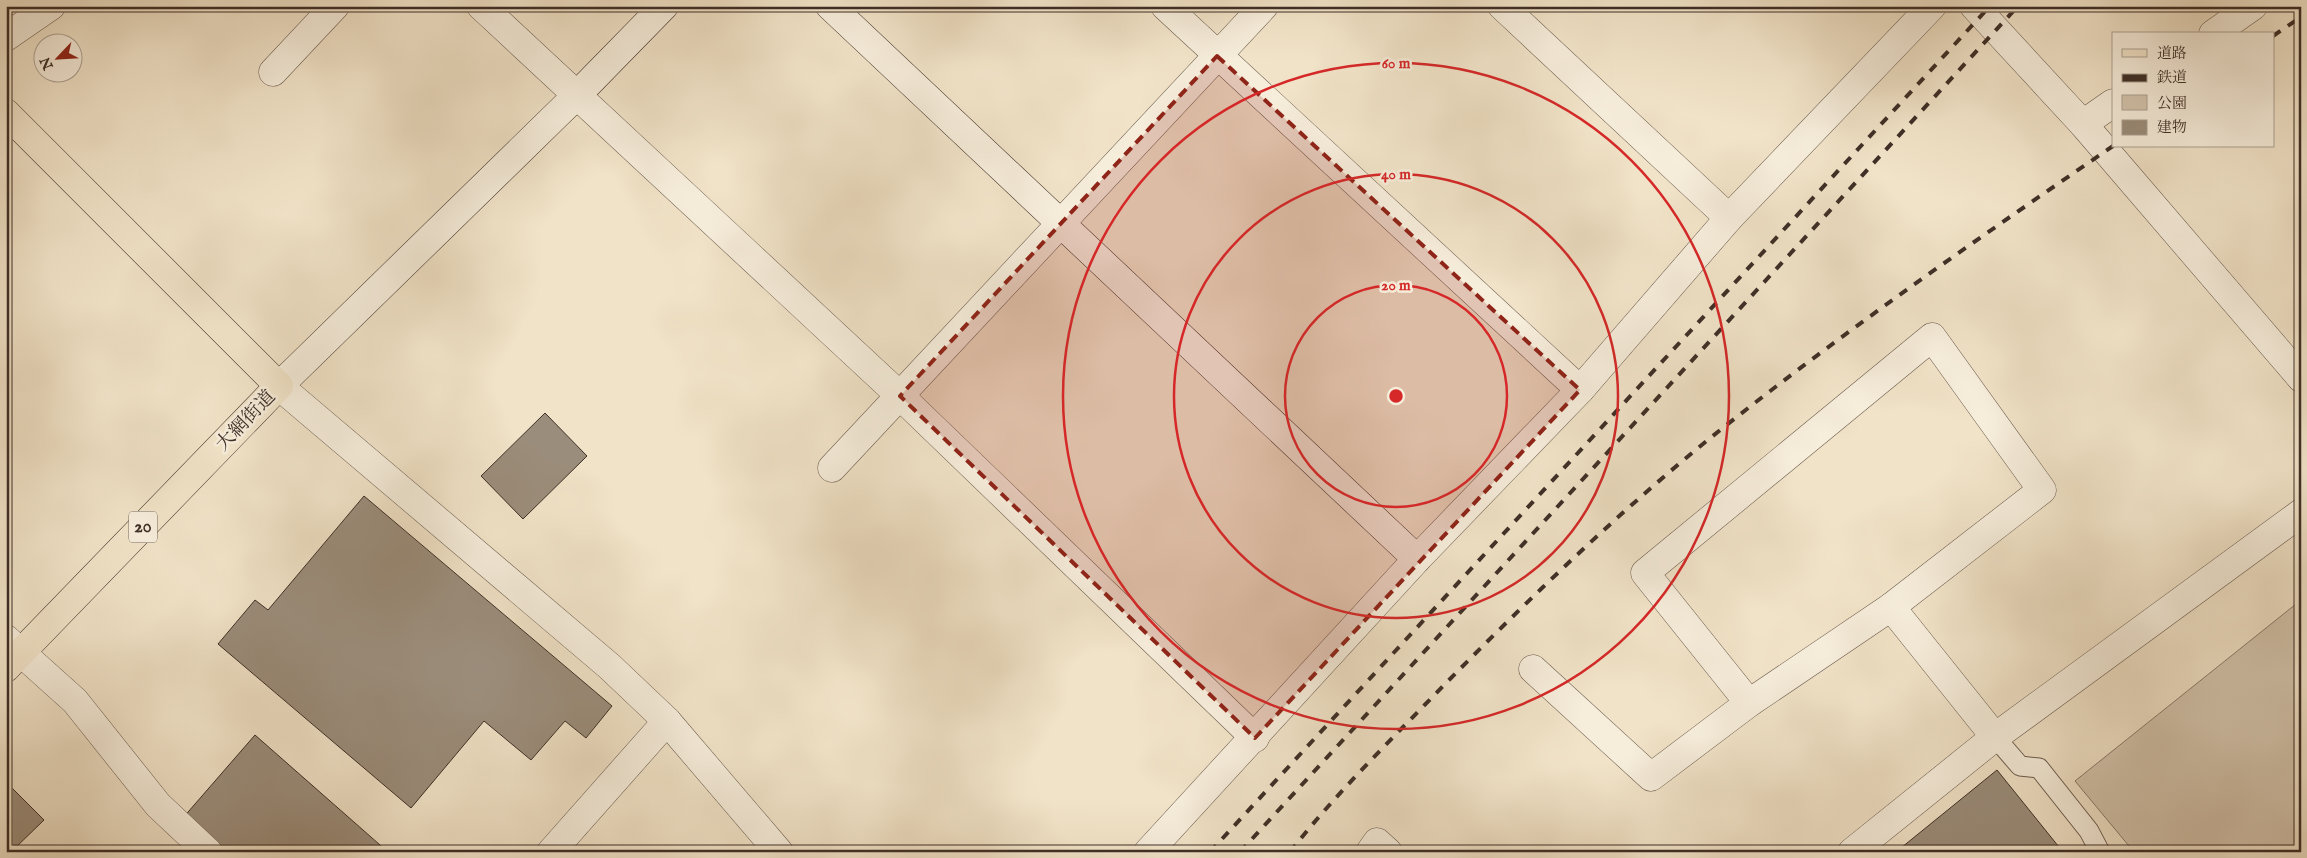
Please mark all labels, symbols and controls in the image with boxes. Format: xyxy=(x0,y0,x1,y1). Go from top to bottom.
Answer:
north arrow xyxy=(32,32,82,82)
legend xyxy=(2112,32,2274,148)
text: 道路 xyxy=(2157,44,2187,63)
text: N xyxy=(36,54,58,73)
text: 60 m xyxy=(1382,54,1411,73)
text: 鉄道 xyxy=(2157,68,2187,87)
text: 公園 xyxy=(2157,94,2187,113)
text: 建物 xyxy=(2157,118,2187,137)
text: 40 m xyxy=(1381,165,1411,184)
text: 20 m xyxy=(1381,276,1411,295)
street label: 大網街道 xyxy=(211,385,281,457)
centre of rings xyxy=(1387,387,1405,405)
road number: 20 xyxy=(129,512,157,542)

